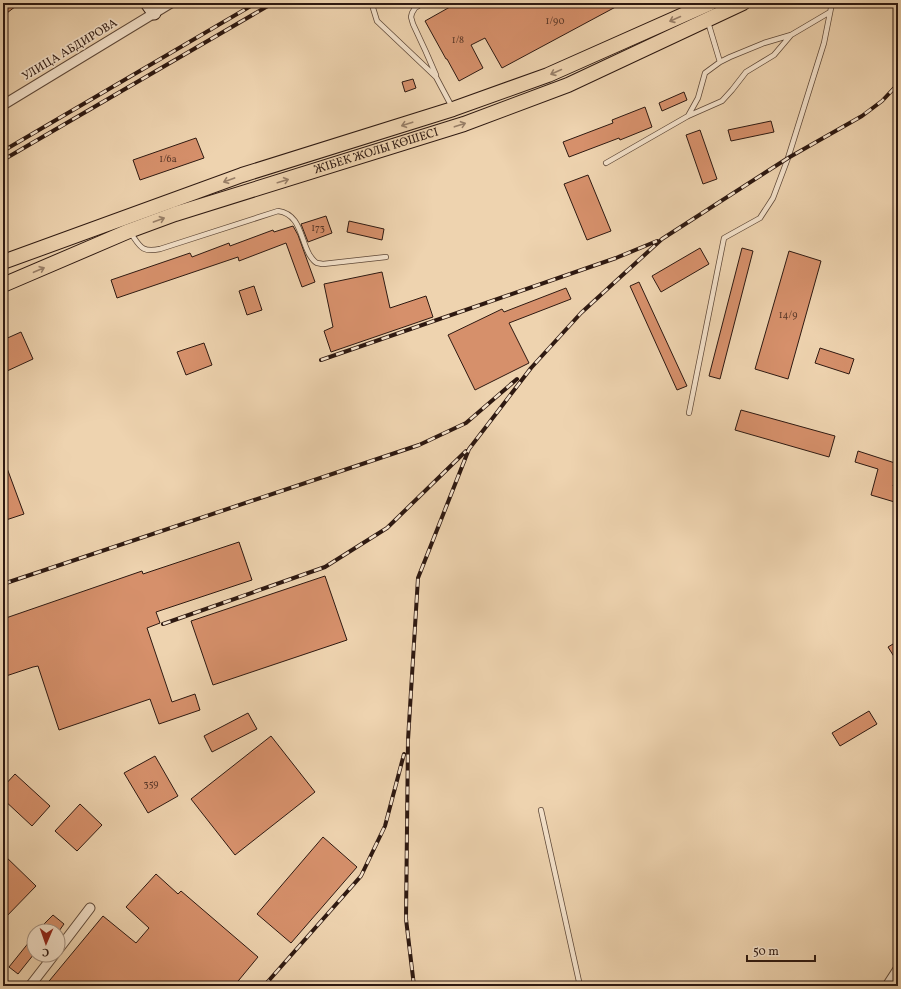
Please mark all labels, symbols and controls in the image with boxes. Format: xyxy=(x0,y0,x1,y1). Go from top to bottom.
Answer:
house number: 1/90 xyxy=(546,14,564,28)
street label: УЛИЦА АБДИРОВА xyxy=(19,15,121,85)
one-way arrow xyxy=(669,16,681,23)
house number: 1/8 xyxy=(452,33,464,47)
one-way arrow xyxy=(550,69,562,76)
one-way arrow xyxy=(400,121,413,128)
one-way arrow xyxy=(454,121,467,128)
street label: ЖІБЕК ЖОЛЫ КӨШЕСІ xyxy=(312,124,441,178)
house number: 1/6а xyxy=(159,152,177,166)
one-way arrow xyxy=(223,177,236,184)
one-way arrow xyxy=(276,177,289,184)
one-way arrow xyxy=(153,216,165,224)
house number: 173 xyxy=(311,221,325,235)
one-way arrow xyxy=(32,265,44,273)
house number: 14/9 xyxy=(779,308,797,322)
house number: 359 xyxy=(144,777,158,791)
north arrow xyxy=(26,923,66,963)
scale bar xyxy=(747,937,815,963)
text: С xyxy=(42,944,50,959)
text: 50 m xyxy=(753,944,779,960)

